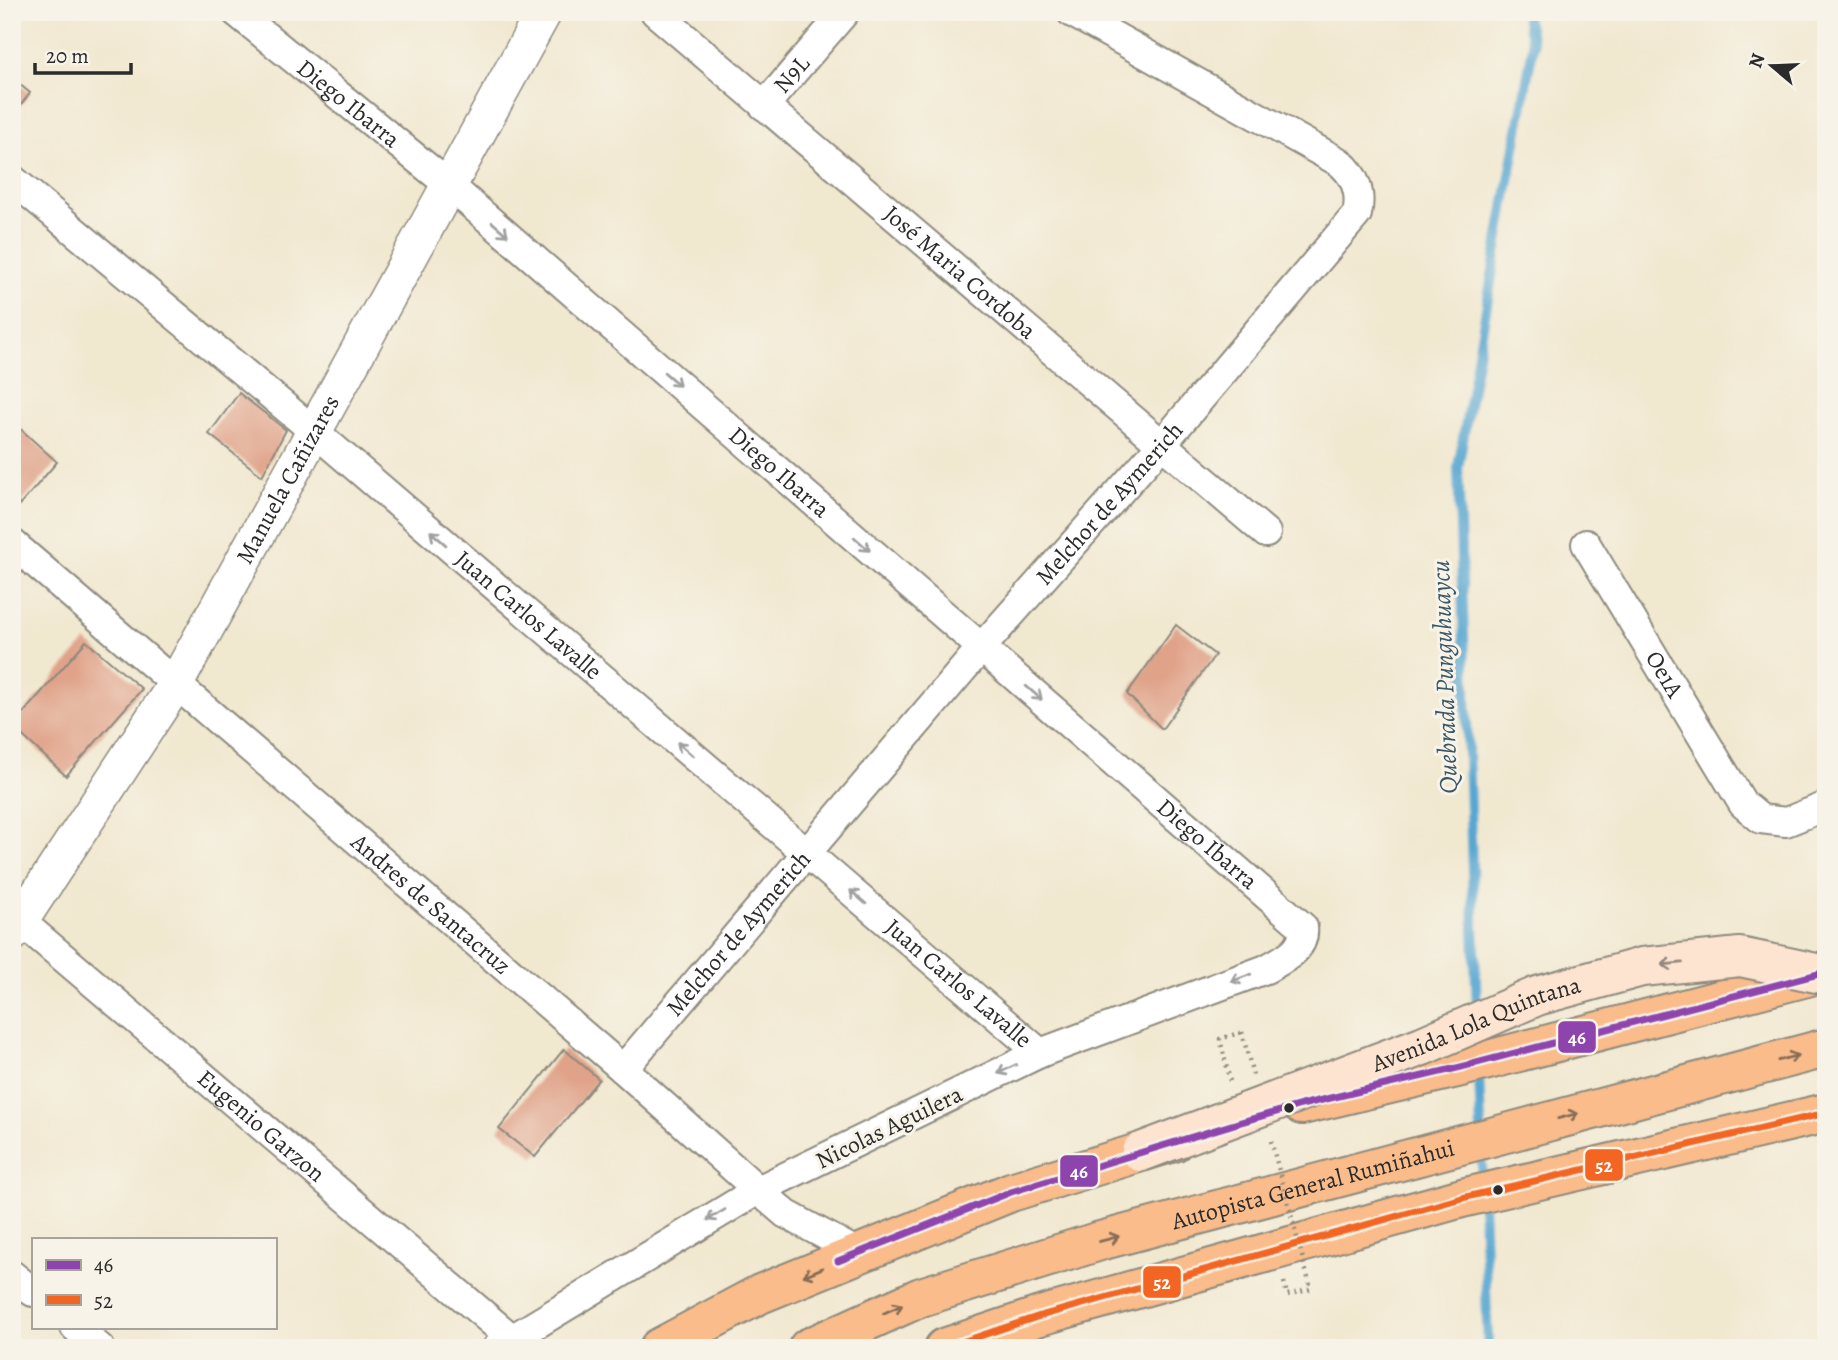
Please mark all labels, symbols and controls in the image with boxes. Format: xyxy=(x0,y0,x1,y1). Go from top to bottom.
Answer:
scale bar xyxy=(35,32,131,76)
north arrow xyxy=(1736,32,1806,102)
text: 20 m xyxy=(46,42,89,70)
street label: N9L xyxy=(766,48,817,100)
text: N xyxy=(1742,50,1771,72)
street label: Diego Ibarra xyxy=(290,52,408,156)
street label: José Maria Cordoba xyxy=(877,198,1044,347)
one-way arrow xyxy=(491,221,509,237)
one-way arrow xyxy=(662,371,680,387)
street label: Manuela Cañizares xyxy=(228,389,347,570)
street label: Melchor de Aymerich xyxy=(1028,415,1190,592)
street label: Diego Ibarra xyxy=(722,419,837,525)
one-way arrow xyxy=(429,530,447,546)
one-way arrow xyxy=(853,536,871,552)
street label: Juan Carlos Lavalle xyxy=(448,543,609,687)
water label: Quebrada Punguhuaycu xyxy=(1423,559,1466,794)
street label: Oe1A xyxy=(1638,645,1692,704)
one-way arrow xyxy=(1024,685,1042,701)
one-way arrow xyxy=(676,741,694,757)
street label: Diego Ibarra xyxy=(1150,791,1265,897)
street label: Andres de Santacruz xyxy=(344,825,518,982)
street label: Melchor de Aymerich xyxy=(659,844,818,1023)
one-way arrow xyxy=(849,890,867,906)
street label: Juan Carlos Lavalle xyxy=(878,911,1039,1055)
one-way arrow xyxy=(1661,957,1684,970)
street label: Avenida Lola Quintana xyxy=(1366,969,1585,1080)
one-way arrow xyxy=(1231,973,1253,985)
line badge: 46 xyxy=(1557,1020,1597,1054)
text: 46 xyxy=(1568,1025,1586,1051)
one-way arrow xyxy=(1776,1051,1799,1064)
street label: Eugenio Garzon xyxy=(190,1062,332,1189)
one-way arrow xyxy=(997,1063,1018,1077)
street label: Nicolas Aguilera xyxy=(810,1077,968,1176)
unlabelled marker xyxy=(1282,1101,1296,1115)
one-way arrow xyxy=(1556,1109,1579,1122)
street label: Autopista General Rumiñahui xyxy=(1167,1131,1458,1238)
line badge: 52 xyxy=(1584,1148,1624,1182)
text: 52 xyxy=(1595,1153,1613,1179)
line badge: 46 xyxy=(1059,1154,1099,1188)
text: 46 xyxy=(1070,1159,1088,1185)
unlabelled marker xyxy=(1491,1183,1505,1197)
one-way arrow xyxy=(706,1208,726,1222)
one-way arrow xyxy=(1097,1232,1120,1245)
legend xyxy=(32,1238,276,1328)
text: 46 xyxy=(94,1251,114,1279)
line badge: 52 xyxy=(1142,1265,1182,1299)
one-way arrow xyxy=(803,1266,824,1279)
text: 52 xyxy=(1153,1270,1171,1296)
text: 52 xyxy=(94,1287,113,1315)
one-way arrow xyxy=(882,1302,903,1315)

